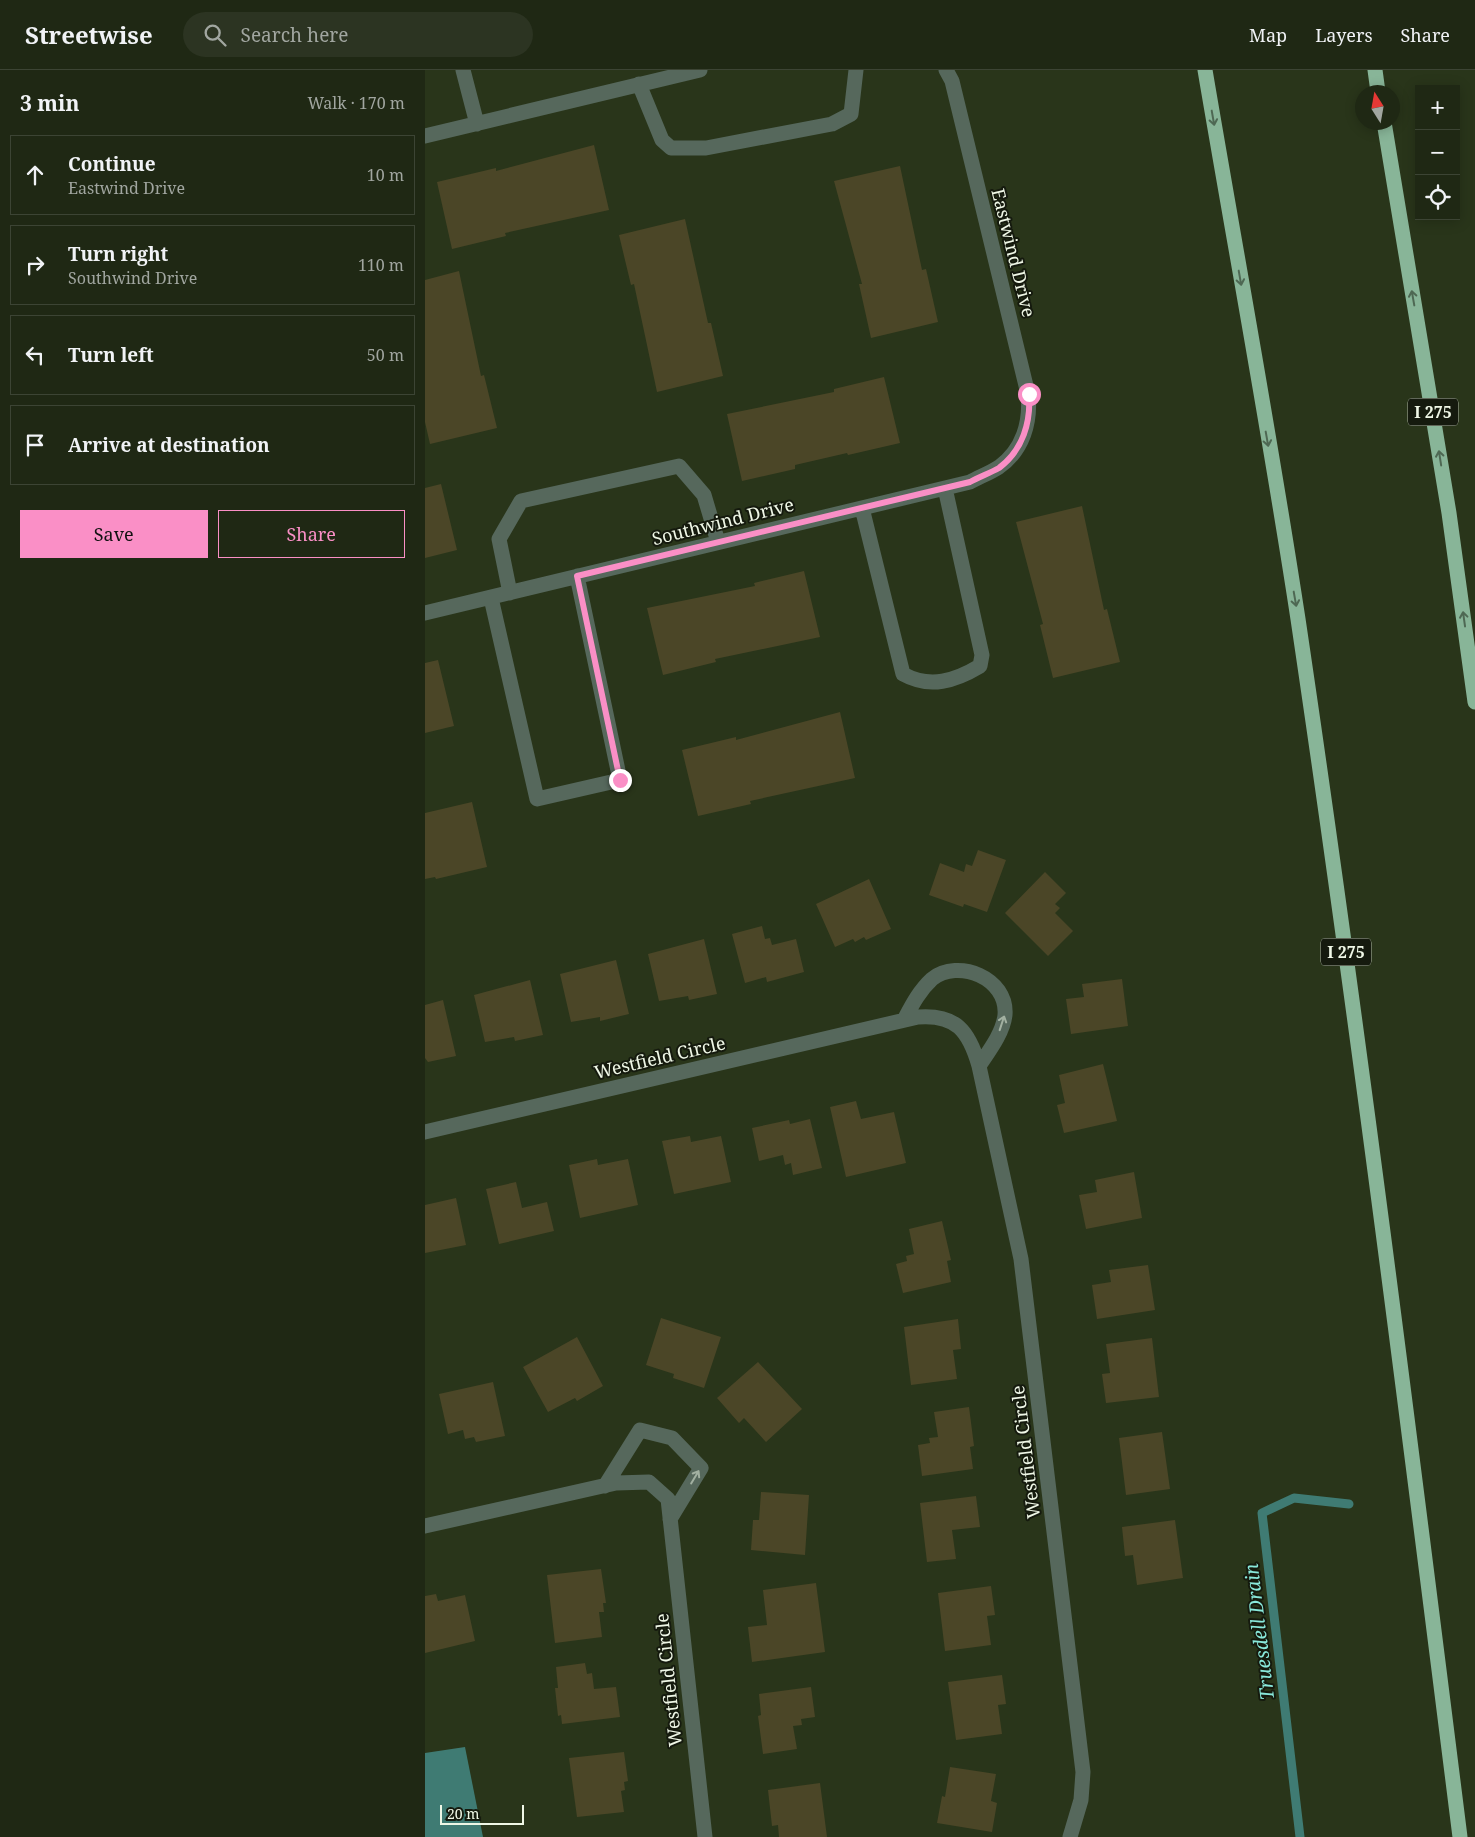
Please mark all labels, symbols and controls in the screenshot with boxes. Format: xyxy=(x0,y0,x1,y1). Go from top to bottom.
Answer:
search box xyxy=(183,12,533,57)
text: Streetwise xyxy=(25,18,153,51)
icon: search xyxy=(201,21,229,49)
text: Search here xyxy=(241,22,348,48)
text: Map xyxy=(1249,23,1287,47)
text: Layers xyxy=(1315,23,1373,47)
text: Share xyxy=(1401,23,1450,47)
north arrow xyxy=(1355,85,1400,130)
map controls xyxy=(1415,85,1460,220)
button: + xyxy=(1415,85,1460,130)
text: 3 min xyxy=(20,89,79,117)
text: Walk · 170 m xyxy=(308,92,405,114)
one-way arrow xyxy=(1209,110,1219,126)
button: − xyxy=(1415,130,1460,175)
text: Continue xyxy=(68,151,156,177)
icon: ahead xyxy=(21,161,49,189)
text: 10 m xyxy=(367,164,404,186)
button: locate xyxy=(1415,175,1460,220)
text: Eastwind Drive xyxy=(68,177,185,199)
street label: Eastwind Drive xyxy=(986,186,1042,320)
text: Turn right xyxy=(68,241,168,267)
icon: right xyxy=(21,251,49,279)
text: 110 m xyxy=(358,254,404,276)
text: Southwind Drive xyxy=(68,267,197,289)
one-way arrow xyxy=(1236,270,1246,286)
one-way arrow xyxy=(1408,290,1418,306)
icon: left xyxy=(21,341,49,369)
text: Turn left xyxy=(68,342,154,368)
text: 50 m xyxy=(367,344,404,366)
route start xyxy=(1018,383,1041,406)
road number: I 275 xyxy=(1408,398,1458,426)
one-way arrow xyxy=(1263,430,1273,446)
icon: arrive xyxy=(21,431,49,459)
text: Arrive at destination xyxy=(68,432,270,458)
one-way arrow xyxy=(1435,450,1445,466)
street label: Southwind Drive xyxy=(649,492,796,550)
button: Save xyxy=(20,510,208,558)
button: Share xyxy=(218,510,405,558)
one-way arrow xyxy=(1290,590,1300,606)
one-way arrow xyxy=(1458,611,1468,627)
route end xyxy=(609,769,632,792)
road number: I 275 xyxy=(1321,939,1371,966)
one-way arrow xyxy=(998,1016,1007,1032)
street label: Westfield Circle xyxy=(592,1030,728,1084)
street label: Westfield Circle xyxy=(1005,1384,1045,1520)
one-way arrow xyxy=(691,1470,701,1484)
water label: Truesdell Drain xyxy=(1238,1562,1280,1702)
street label: Westfield Circle xyxy=(649,1612,687,1748)
scale bar xyxy=(440,1802,524,1825)
text: 20 m xyxy=(447,1804,480,1823)

